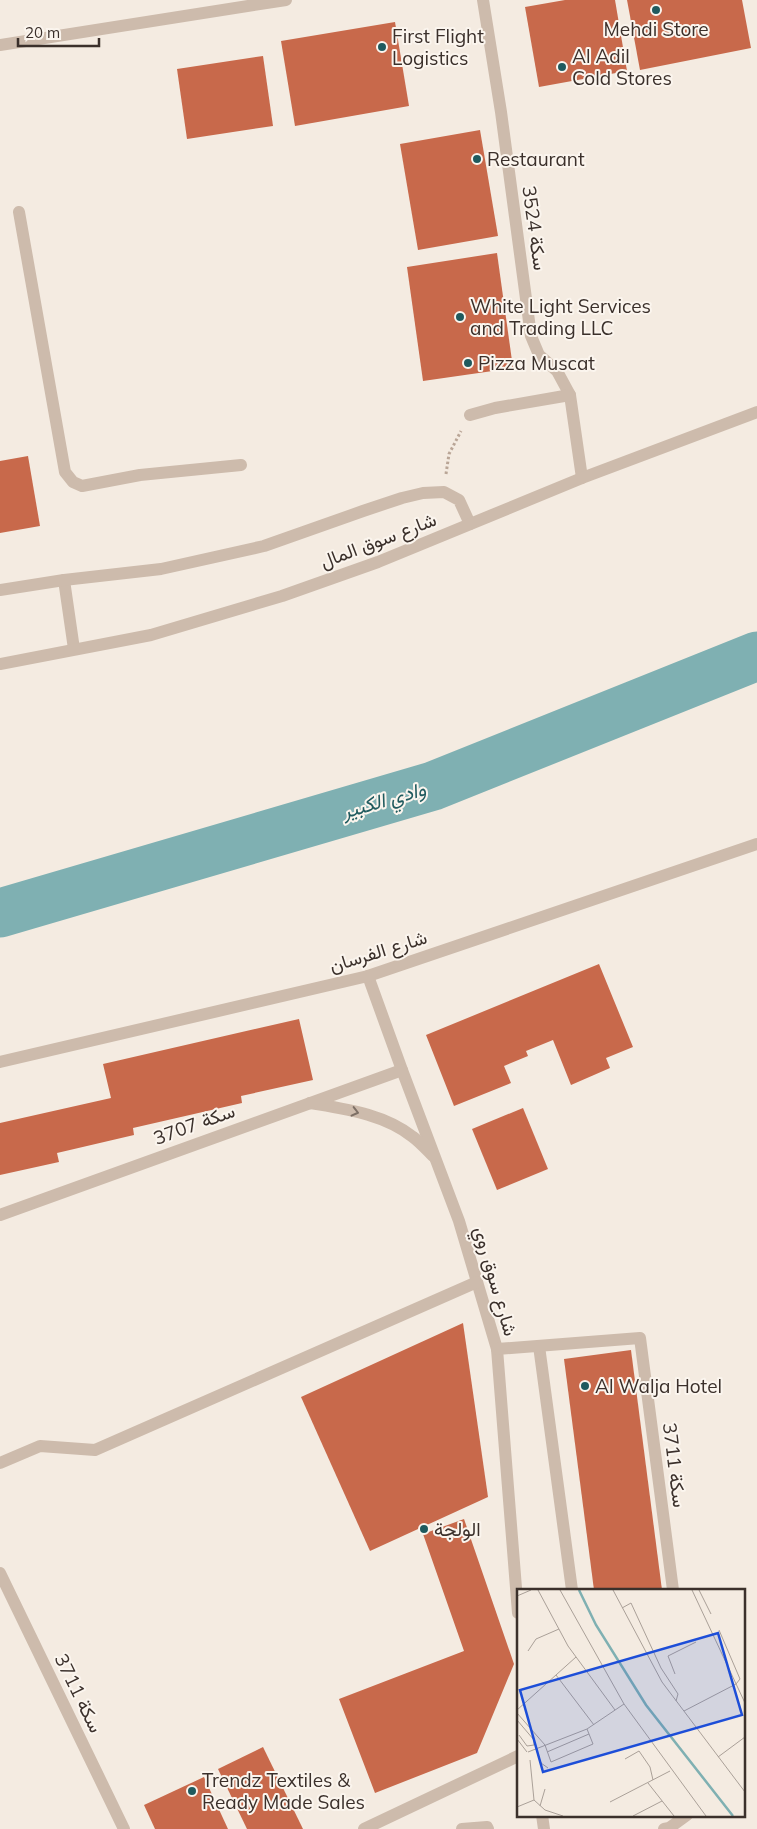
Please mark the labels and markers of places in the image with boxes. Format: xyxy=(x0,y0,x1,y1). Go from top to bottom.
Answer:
marker: Mehdi Store xyxy=(650,4,662,16)
place label: Mehdi Store xyxy=(604,17,708,41)
place label: First Flight Logistics xyxy=(392,24,484,70)
marker: First Flight Logistics xyxy=(376,41,388,53)
place label: Al Adil Cold Stores xyxy=(572,44,672,90)
marker: Al Adil Cold Stores xyxy=(556,61,568,73)
place label: Restaurant xyxy=(487,147,585,171)
marker: Restaurant xyxy=(471,153,483,165)
place label: White Light Services and Trading LLC xyxy=(470,294,651,340)
marker: White Light Services and Trading LLC xyxy=(454,311,466,323)
place label: Pizza Muscat xyxy=(478,351,595,375)
marker: Pizza Muscat xyxy=(462,357,474,369)
place label: Al Walja Hotel xyxy=(595,1374,722,1398)
marker: Al Walja Hotel xyxy=(579,1380,591,1392)
place label: الولجة xyxy=(434,1517,481,1541)
marker: الولجة xyxy=(418,1523,430,1535)
place label: Trendz Textiles & Ready Made Sales xyxy=(202,1768,365,1814)
marker: Trendz Textiles & Ready Made Sales xyxy=(186,1785,198,1797)

